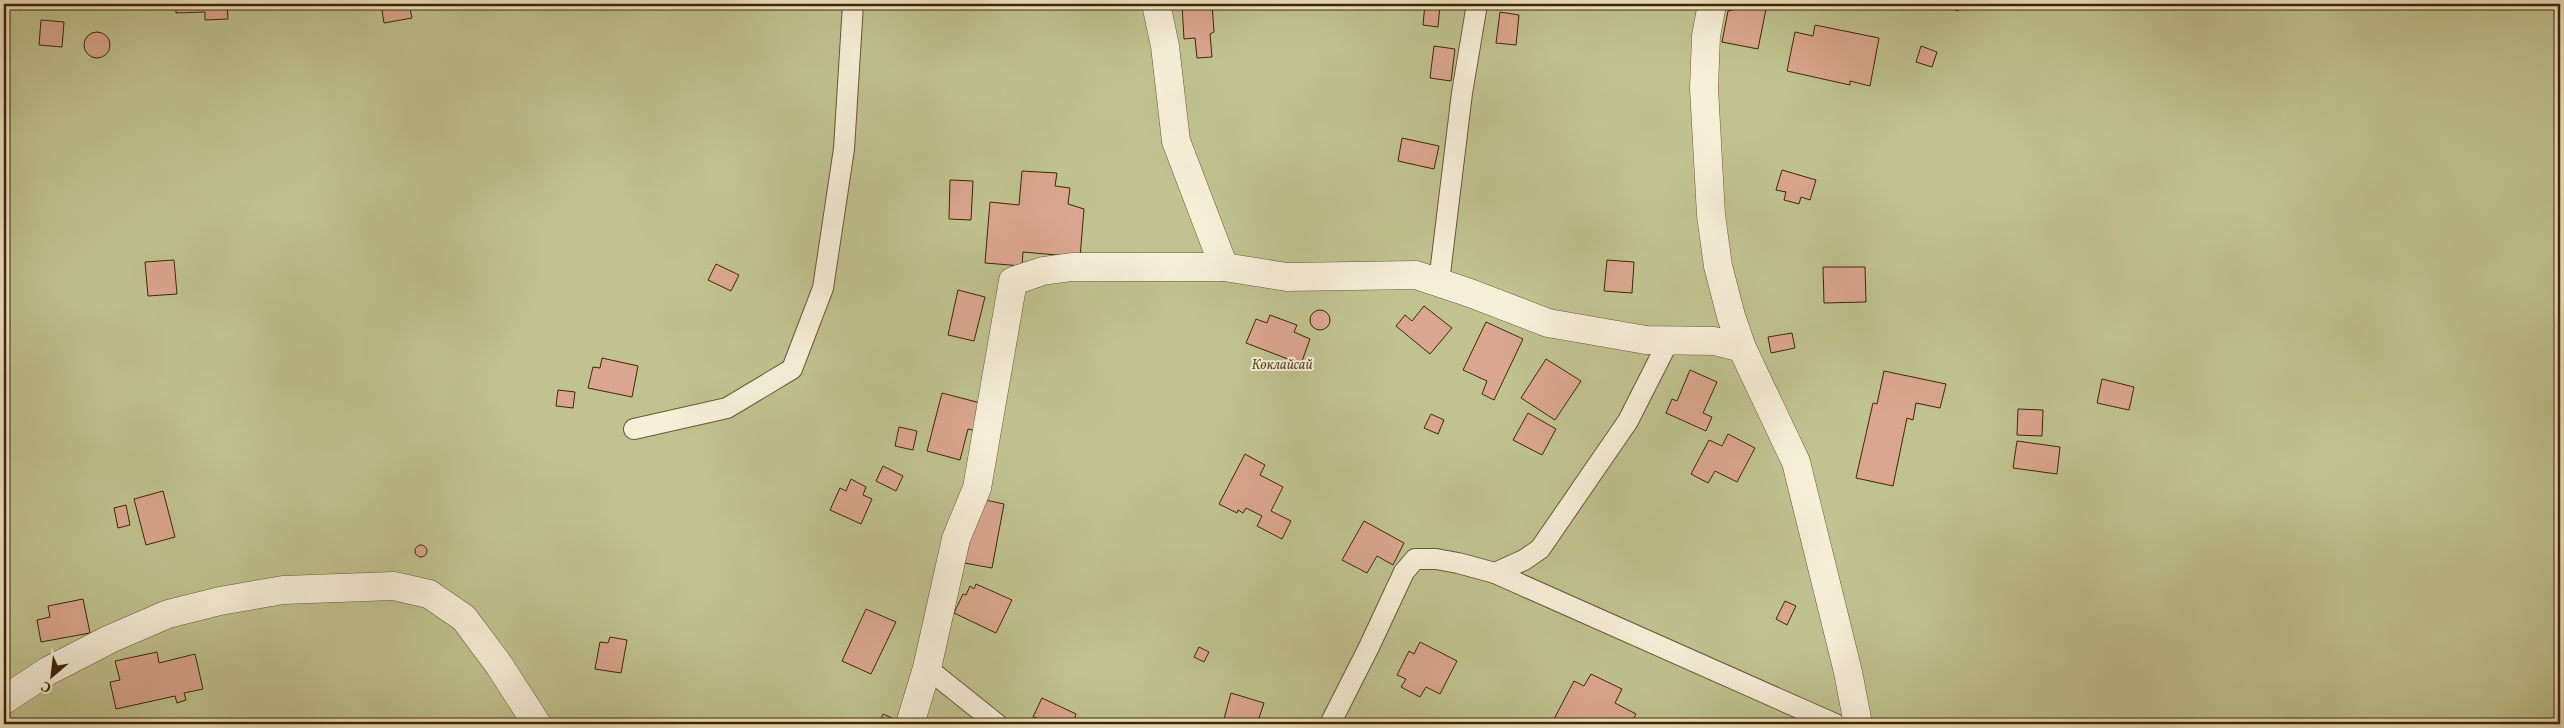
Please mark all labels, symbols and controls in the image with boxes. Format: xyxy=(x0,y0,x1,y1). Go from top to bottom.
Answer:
park label: Көклайсай xyxy=(1251,356,1313,375)
north arrow xyxy=(28,650,78,700)
text: С xyxy=(38,676,55,697)

